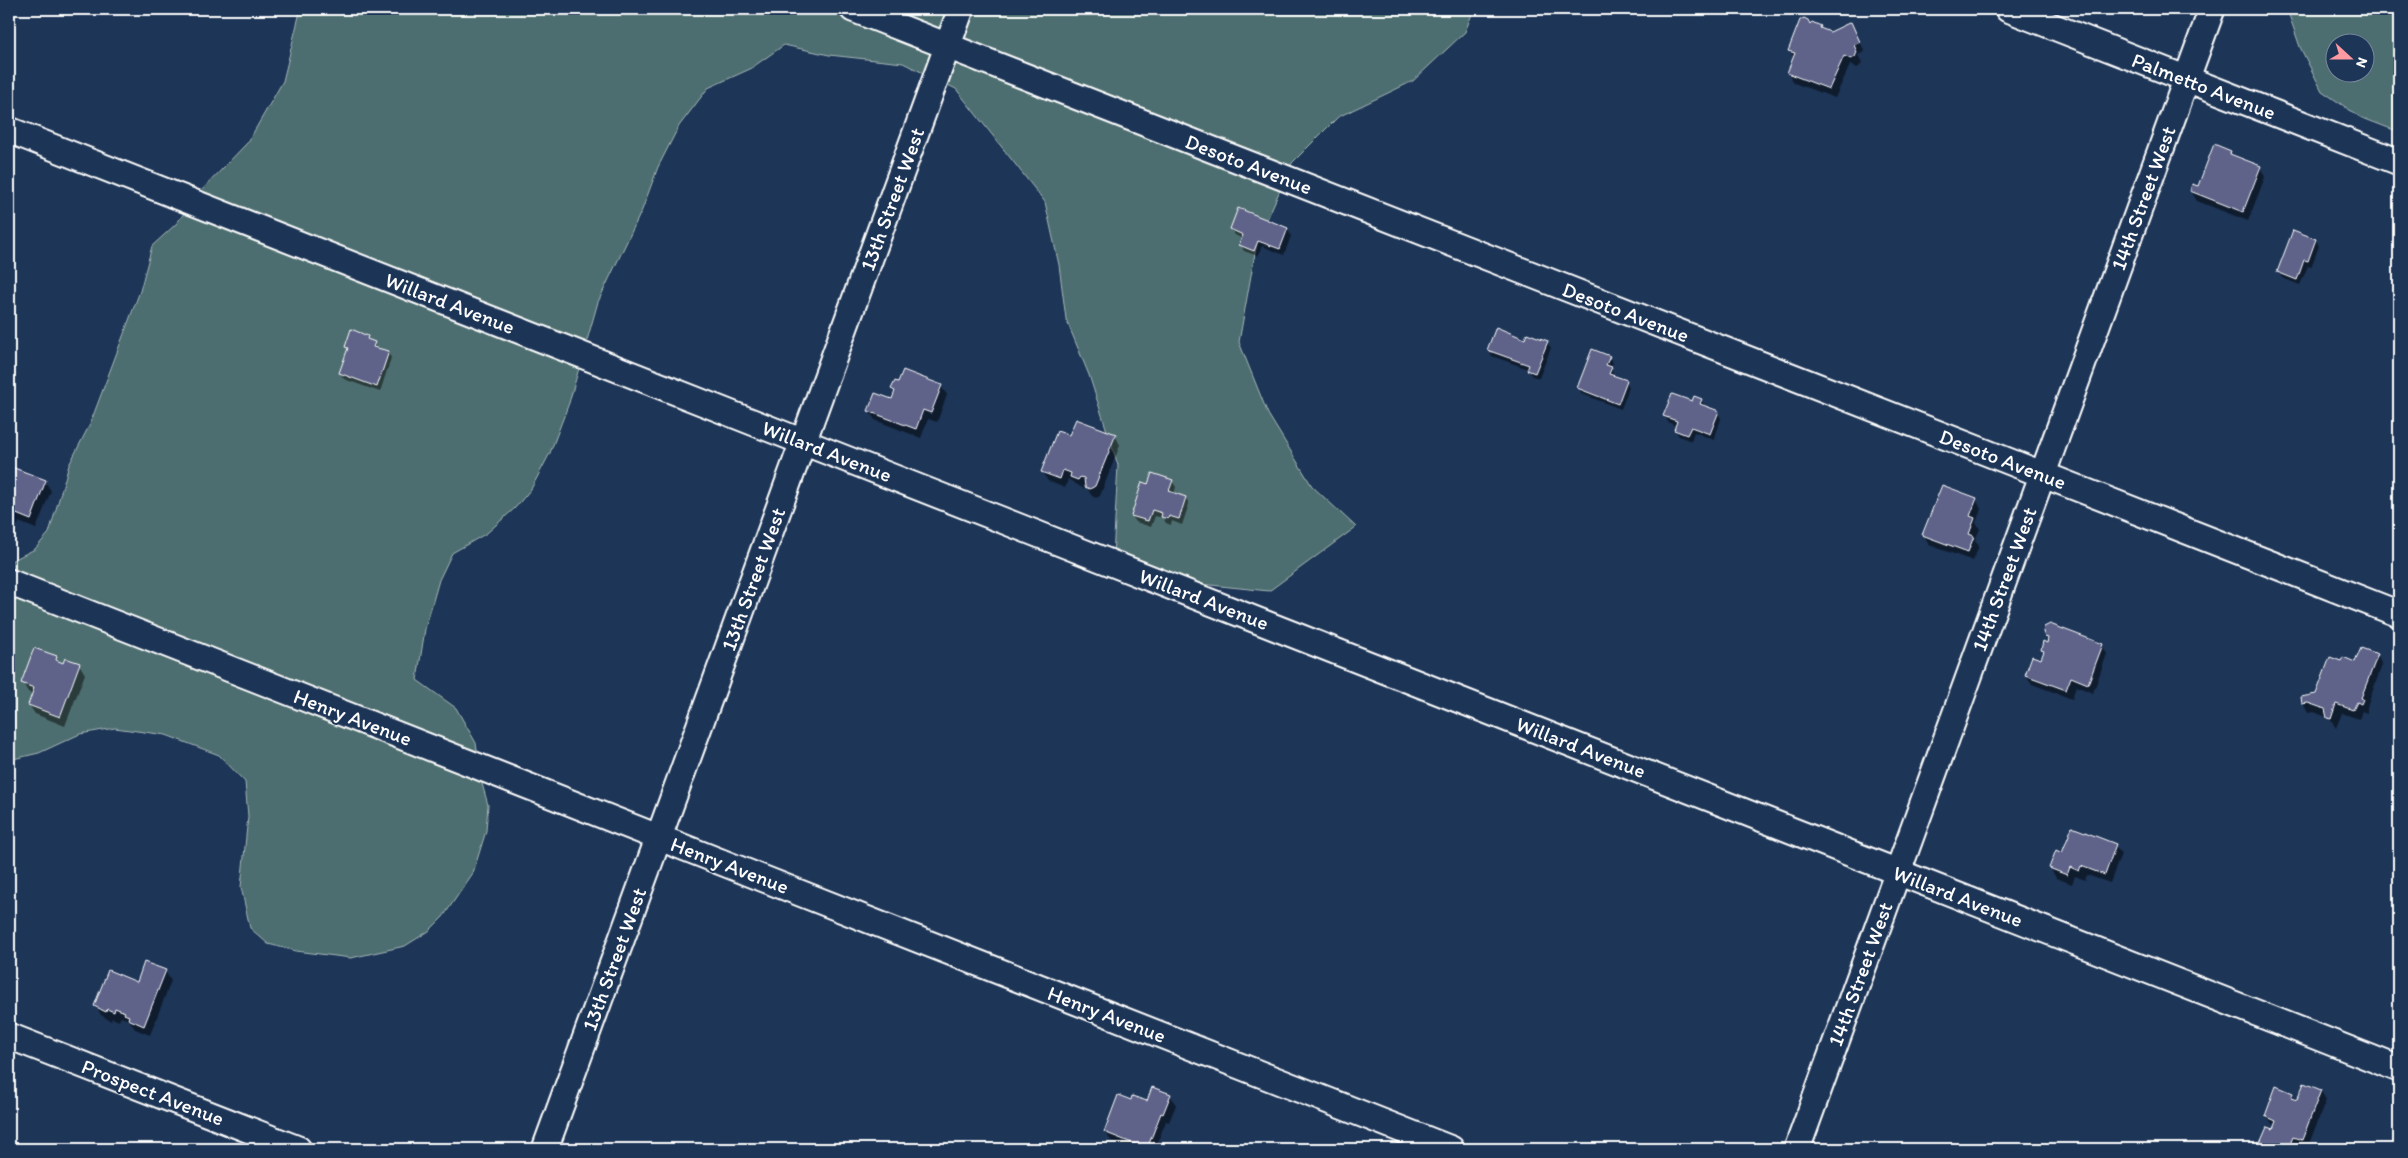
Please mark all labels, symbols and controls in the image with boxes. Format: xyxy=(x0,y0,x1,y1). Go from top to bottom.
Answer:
north arrow xyxy=(2326,32,2376,82)
street label: Palmetto Avenue xyxy=(2129,47,2279,125)
text: N xyxy=(2352,55,2371,70)
street label: 14th Street West xyxy=(2105,122,2181,274)
street label: 13th Street West xyxy=(855,124,930,274)
street label: Desoto Avenue xyxy=(1182,128,1316,200)
street label: Willard Avenue xyxy=(382,267,518,339)
street label: Desoto Avenue xyxy=(1559,276,1693,348)
street label: Willard Avenue xyxy=(759,415,895,487)
street label: Desoto Avenue xyxy=(1936,423,2070,495)
street label: 14th Street West xyxy=(1966,503,2042,655)
street label: 13th Street West xyxy=(716,504,791,654)
street label: Willard Avenue xyxy=(1136,563,1272,635)
street label: Henry Avenue xyxy=(290,683,416,751)
street label: Willard Avenue xyxy=(1513,711,1649,783)
street label: Henry Avenue xyxy=(667,831,793,899)
street label: Willard Avenue xyxy=(1890,860,2026,932)
street label: 13th Street West xyxy=(577,884,652,1034)
street label: 14th Street West xyxy=(1822,898,1898,1050)
street label: Henry Avenue xyxy=(1044,980,1170,1048)
street label: Prospect Avenue xyxy=(78,1053,228,1131)

